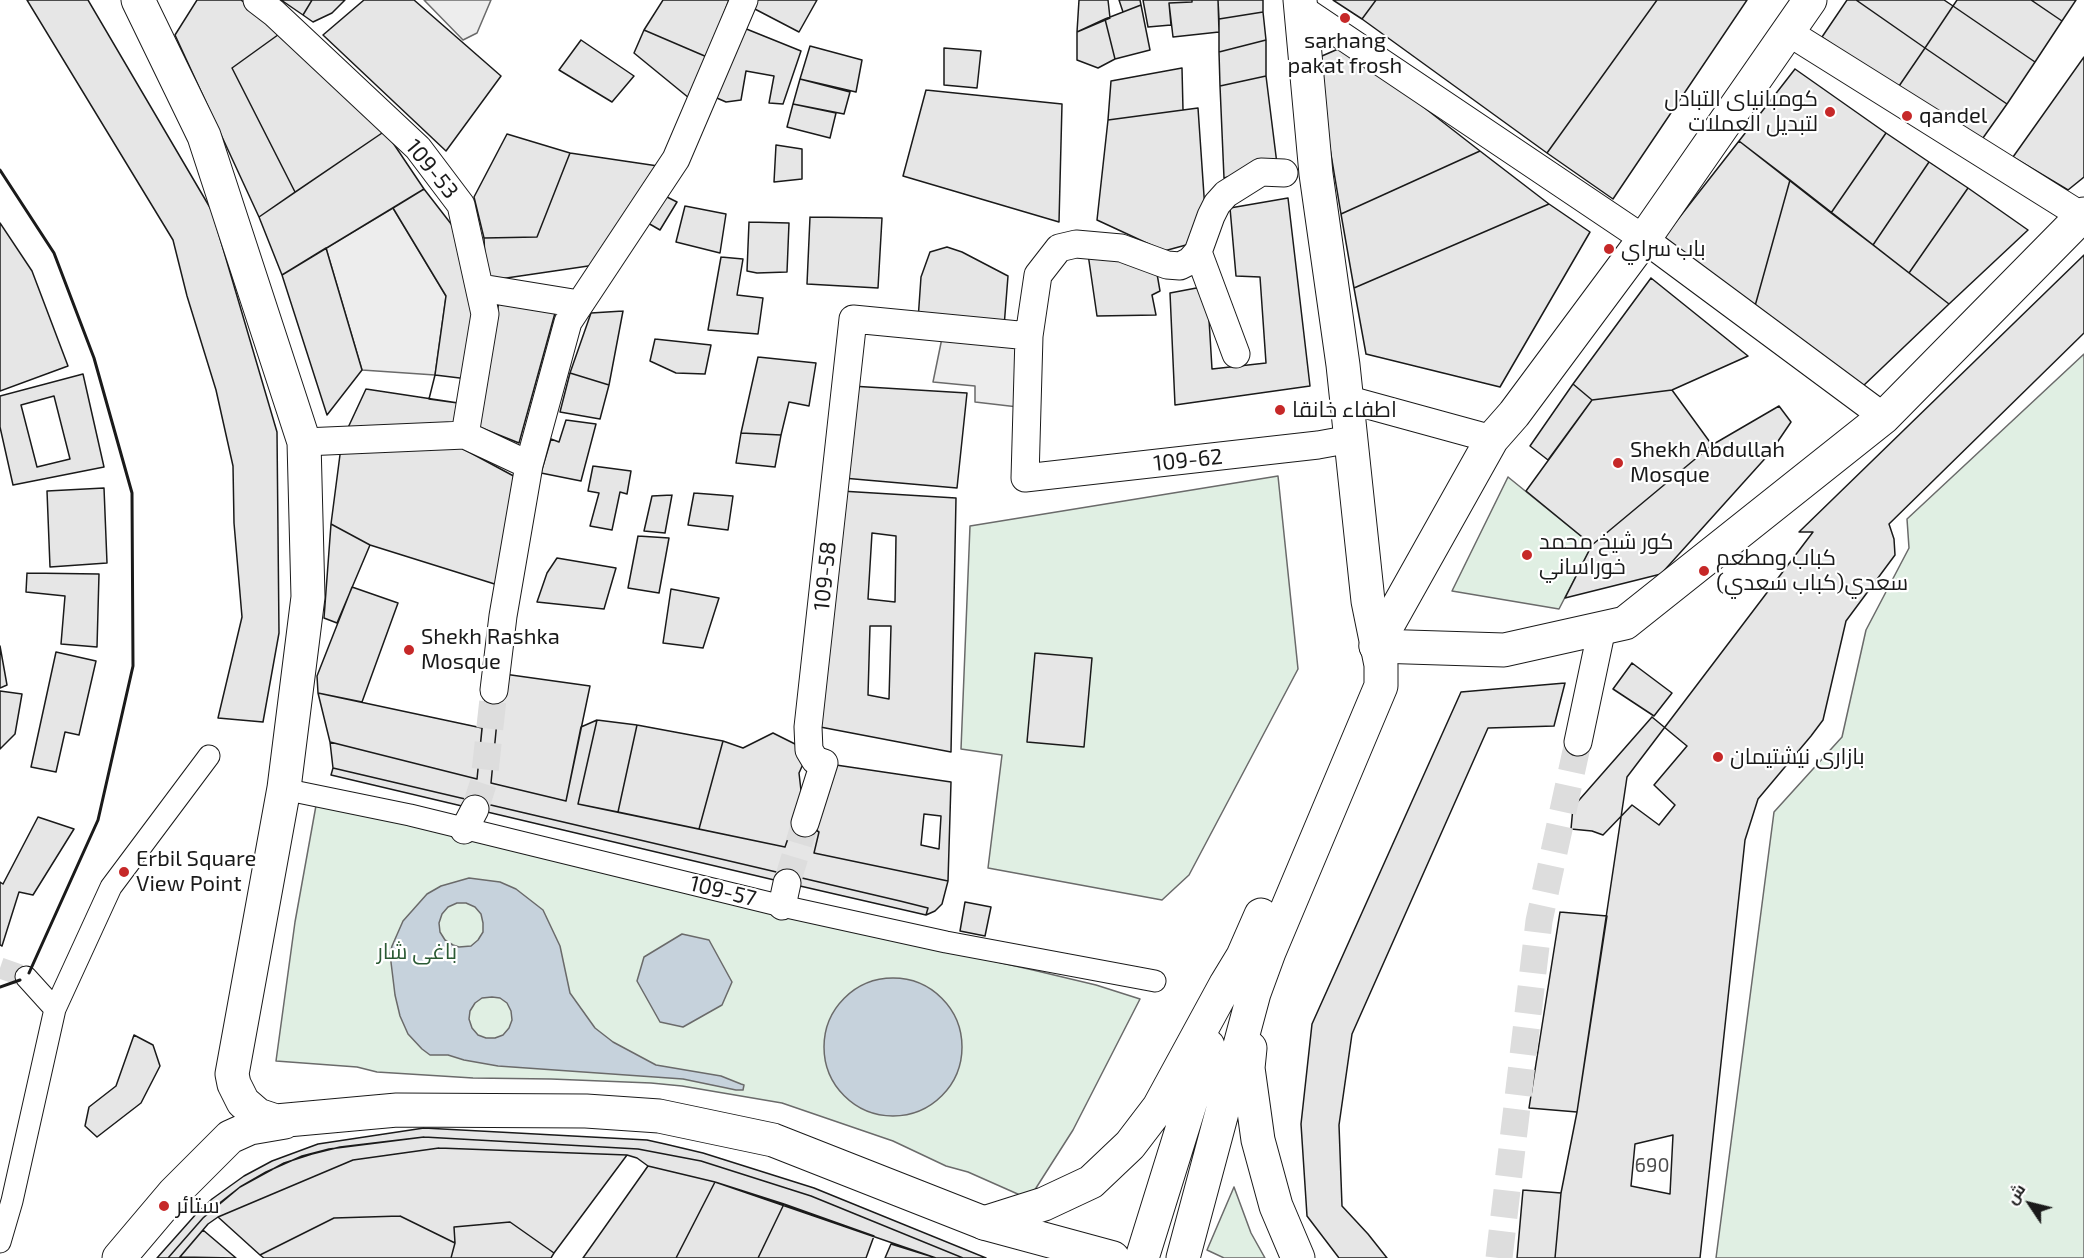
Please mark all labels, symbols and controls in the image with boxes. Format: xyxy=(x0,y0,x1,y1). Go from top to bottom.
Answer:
marker: sarhang pakat frosh xyxy=(1338,11,1352,25)
place label: sarhang pakat frosh xyxy=(1288,28,1402,80)
place label: كومبانياى التبادل لتبديل العملات xyxy=(1664,86,1818,138)
place label: qandel xyxy=(1919,103,1987,129)
marker: كومبانياى التبادل لتبديل العملات xyxy=(1823,105,1837,119)
marker: qandel xyxy=(1900,109,1914,123)
street label: 109-53 xyxy=(400,134,464,204)
place label: باب سراي xyxy=(1621,236,1706,262)
marker: باب سراي xyxy=(1602,242,1616,256)
place label: اطفاء خانقا xyxy=(1292,397,1397,423)
marker: اطفاء خانقا xyxy=(1273,403,1287,417)
place label: Shekh Abdullah Mosque xyxy=(1630,437,1785,488)
street label: 109-62 xyxy=(1152,443,1224,477)
marker: Shekh Abdullah Mosque xyxy=(1611,456,1625,470)
place label: كور شيخ محمد خوراساني xyxy=(1539,529,1674,580)
street label: 109-58 xyxy=(808,540,842,612)
place label: كباب ومطعم سعدي(كباب سعدي) xyxy=(1716,545,1908,596)
marker: كور شيخ محمد خوراساني xyxy=(1520,548,1534,562)
marker: كباب ومطعم سعدي(كباب سعدي) xyxy=(1697,564,1711,578)
place label: Shekh Rashka Mosque xyxy=(421,624,560,676)
marker: Shekh Rashka Mosque xyxy=(402,643,416,657)
place label: بازاری نیشتیمان xyxy=(1730,744,1865,770)
marker: بازاری نیشتیمان xyxy=(1711,750,1725,764)
place label: Erbil Square View Point xyxy=(136,846,256,897)
marker: Erbil Square View Point xyxy=(117,865,131,879)
street label: 109-57 xyxy=(687,870,759,912)
park label: باغی شار xyxy=(377,939,457,965)
house number: 690 xyxy=(1635,1153,1669,1177)
north arrow xyxy=(2000,1174,2060,1234)
text: ش xyxy=(2001,1180,2029,1207)
place label: ستائر xyxy=(176,1193,220,1219)
marker: ستائر xyxy=(157,1199,171,1213)

